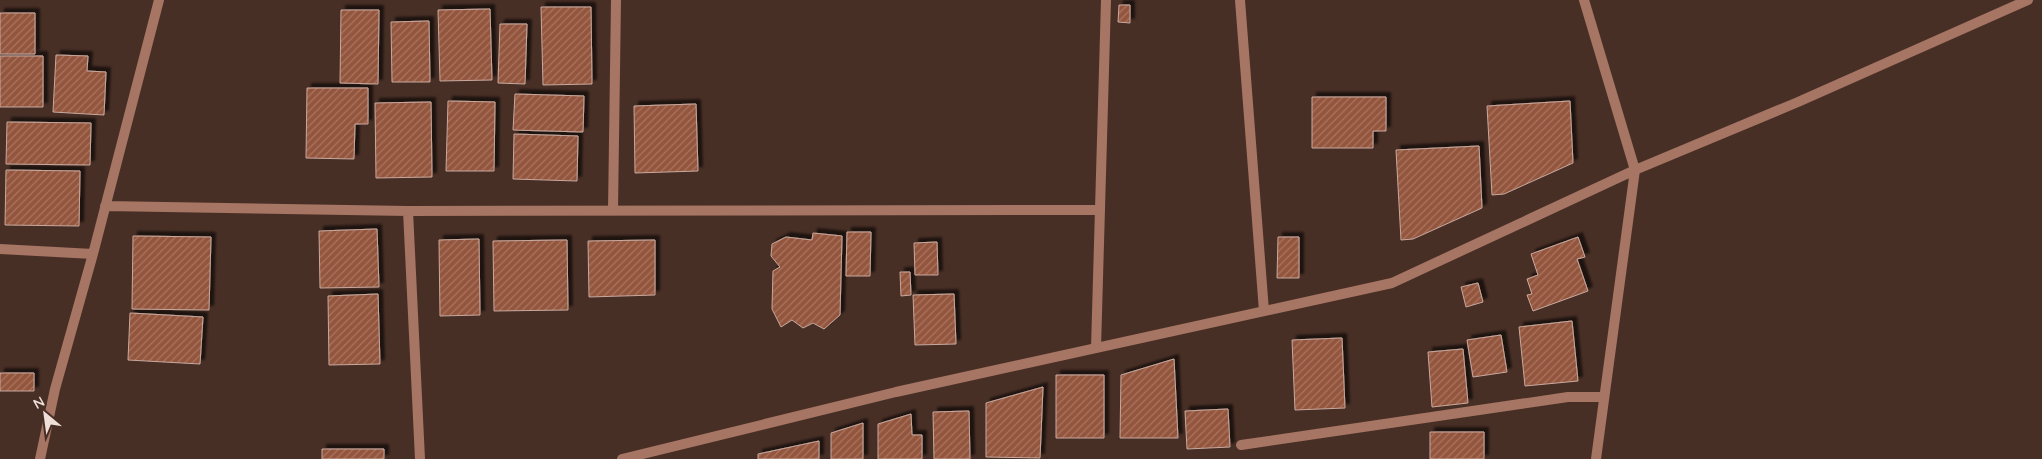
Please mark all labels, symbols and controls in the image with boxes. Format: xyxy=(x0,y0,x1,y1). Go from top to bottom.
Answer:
north arrow xyxy=(20,389,70,439)
text: N xyxy=(30,392,48,413)

